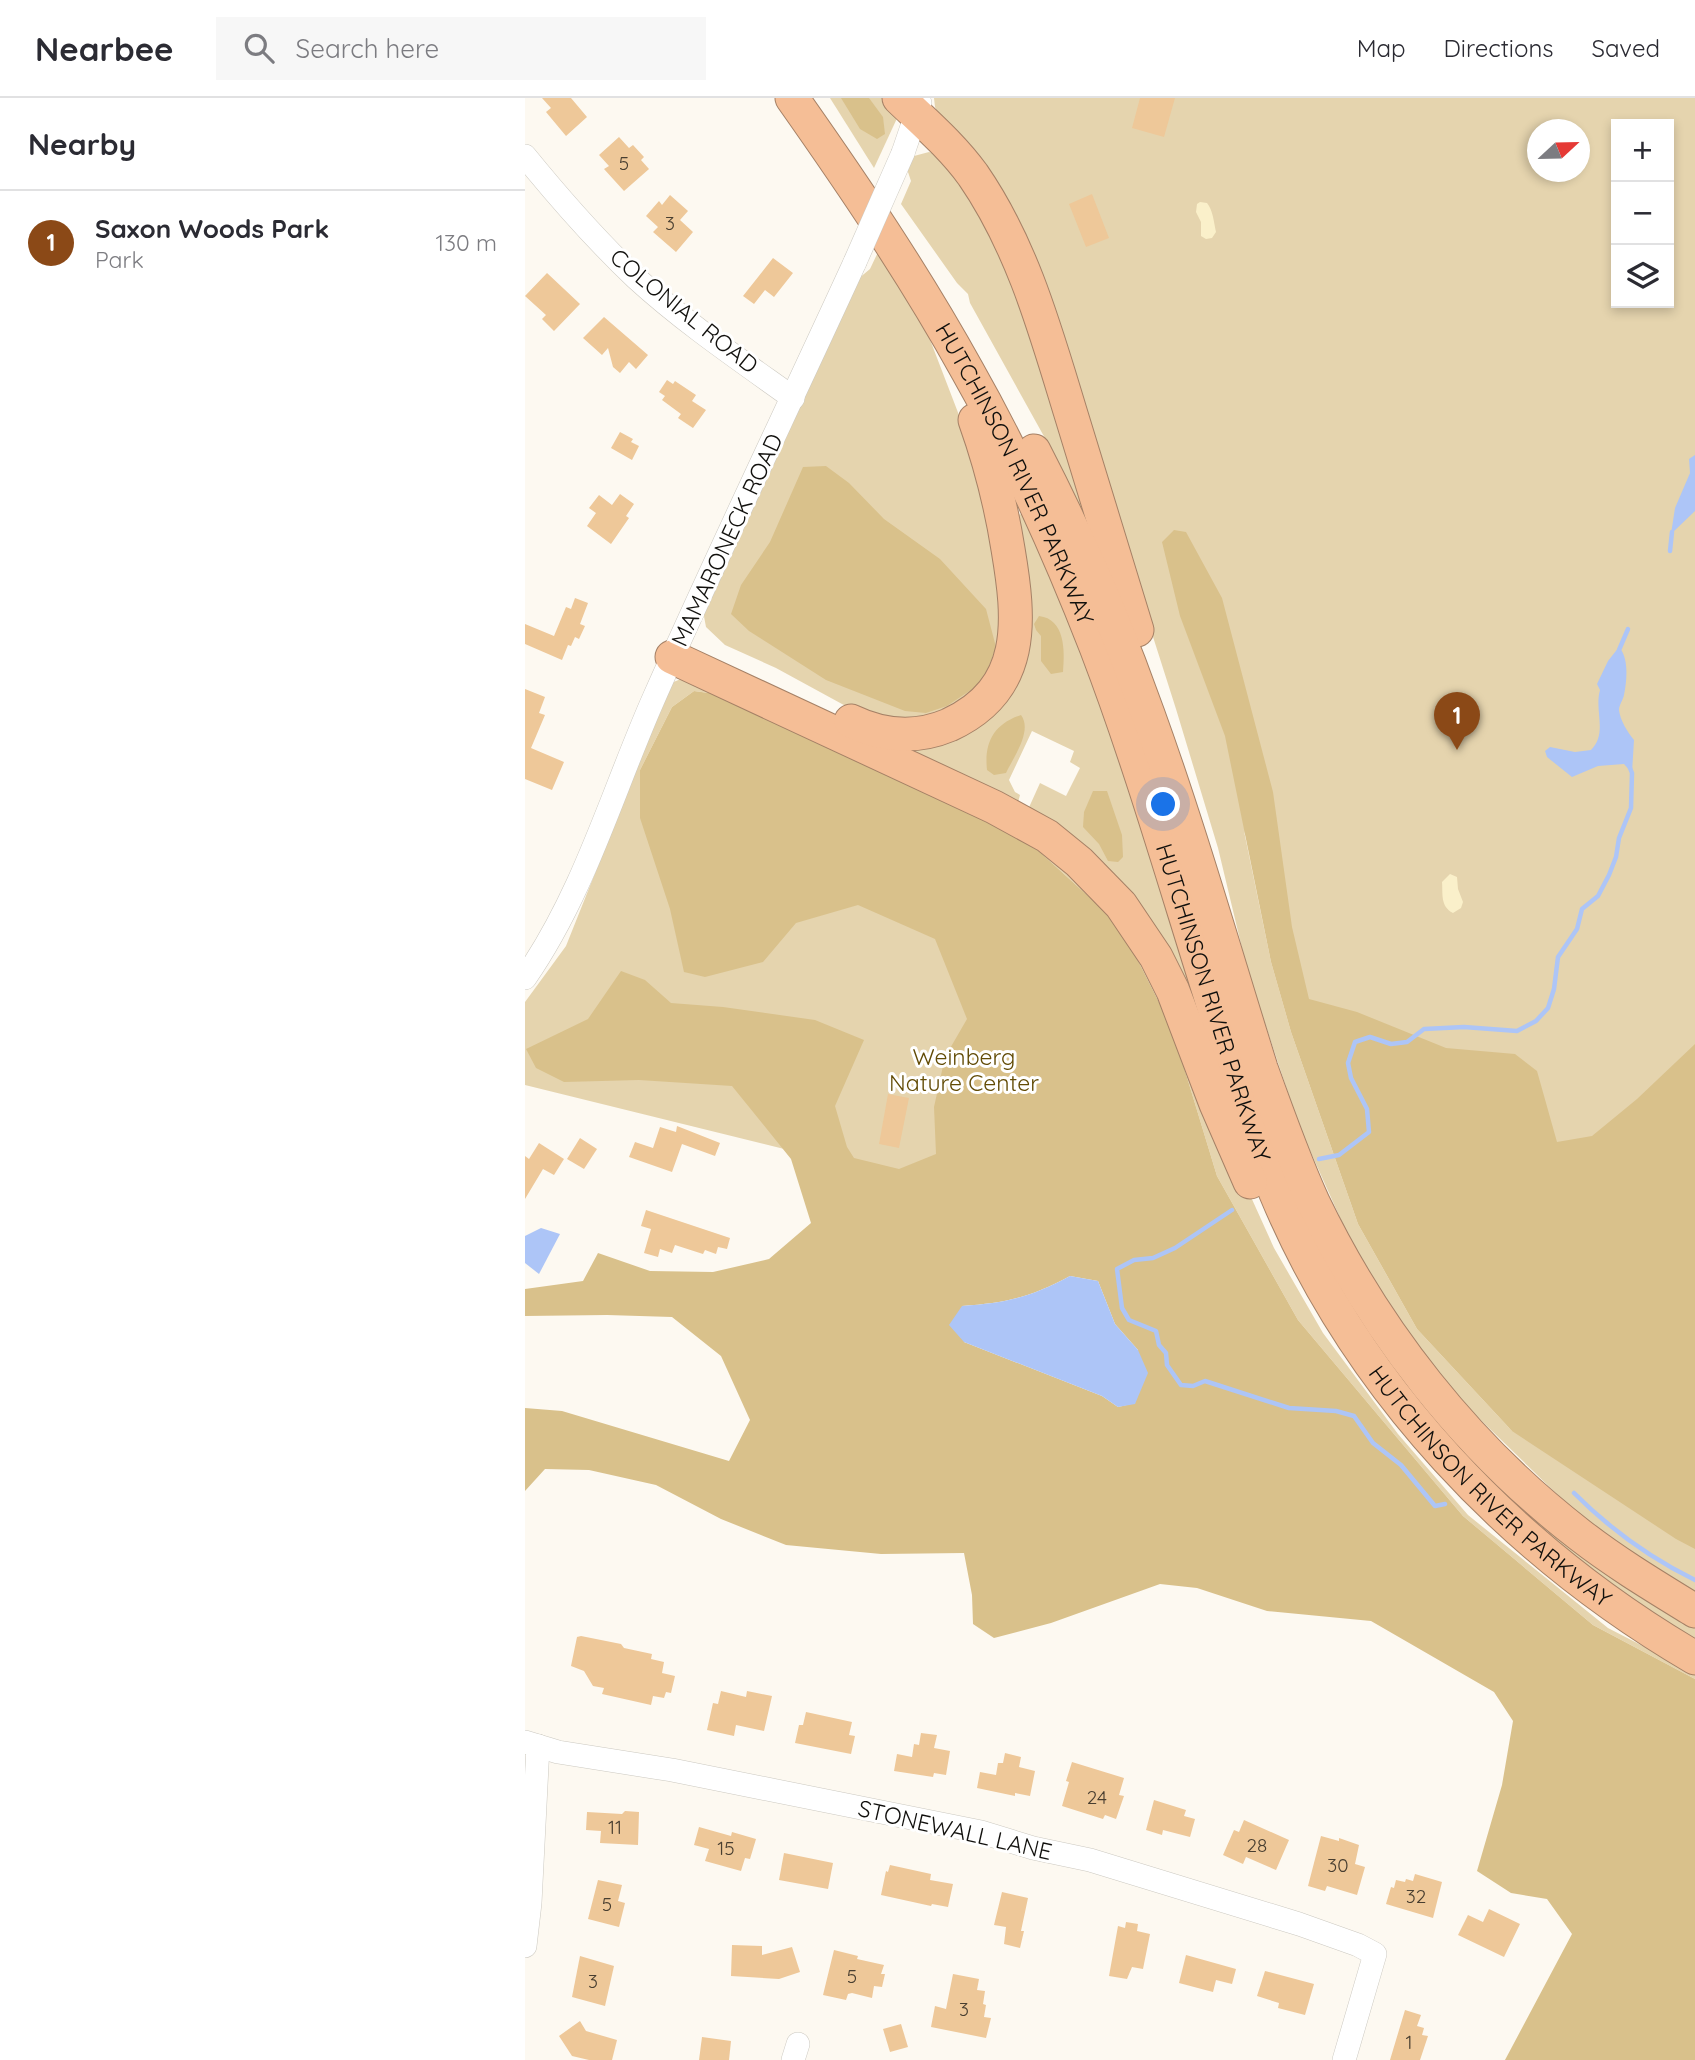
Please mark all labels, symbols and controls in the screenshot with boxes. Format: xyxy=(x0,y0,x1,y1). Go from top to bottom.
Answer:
search box xyxy=(216,17,706,80)
text: Nearbee xyxy=(35,28,174,69)
icon: search xyxy=(240,29,278,67)
text: Search here xyxy=(296,32,439,65)
text: Map xyxy=(1357,33,1406,63)
text: Directions xyxy=(1444,33,1554,63)
text: Saved xyxy=(1592,33,1660,63)
north arrow xyxy=(1527,119,1590,182)
map controls xyxy=(1611,119,1674,308)
button: + xyxy=(1611,119,1674,182)
text: Nearby xyxy=(28,125,136,163)
house number: 5 xyxy=(619,151,629,175)
button: − xyxy=(1611,182,1674,245)
house number: 3 xyxy=(665,211,675,235)
text: Saxon Woods Park xyxy=(95,212,329,245)
text: 1 xyxy=(47,228,55,257)
text: 130 m xyxy=(435,228,497,257)
street label: COLONIAL ROAD xyxy=(604,242,764,379)
text: Park xyxy=(95,245,144,274)
button: layers xyxy=(1611,245,1674,308)
street label: HUTCHINSON RIVER PARKWAY xyxy=(929,317,1101,629)
street label: MAMARONECK ROAD xyxy=(665,429,789,651)
pin: 1 xyxy=(1434,692,1480,750)
your location xyxy=(1146,787,1180,821)
street label: HUTCHINSON RIVER PARKWAY xyxy=(1150,840,1278,1166)
park label: Weinberg Nature Center xyxy=(889,1042,1039,1097)
street label: HUTCHINSON RIVER PARKWAY xyxy=(1363,1360,1618,1613)
house number: 24 xyxy=(1087,1785,1107,1809)
street label: STONEWALL LANE xyxy=(855,1793,1055,1866)
house number: 11 xyxy=(608,1815,622,1839)
house number: 28 xyxy=(1247,1833,1267,1857)
house number: 15 xyxy=(717,1836,735,1860)
house number: 30 xyxy=(1327,1853,1349,1877)
house number: 32 xyxy=(1406,1884,1426,1908)
house number: 5 xyxy=(602,1892,612,1916)
house number: 5 xyxy=(847,1964,857,1988)
house number: 3 xyxy=(588,1969,598,1993)
house number: 3 xyxy=(959,1997,969,2021)
house number: 1 xyxy=(1405,2030,1413,2054)

